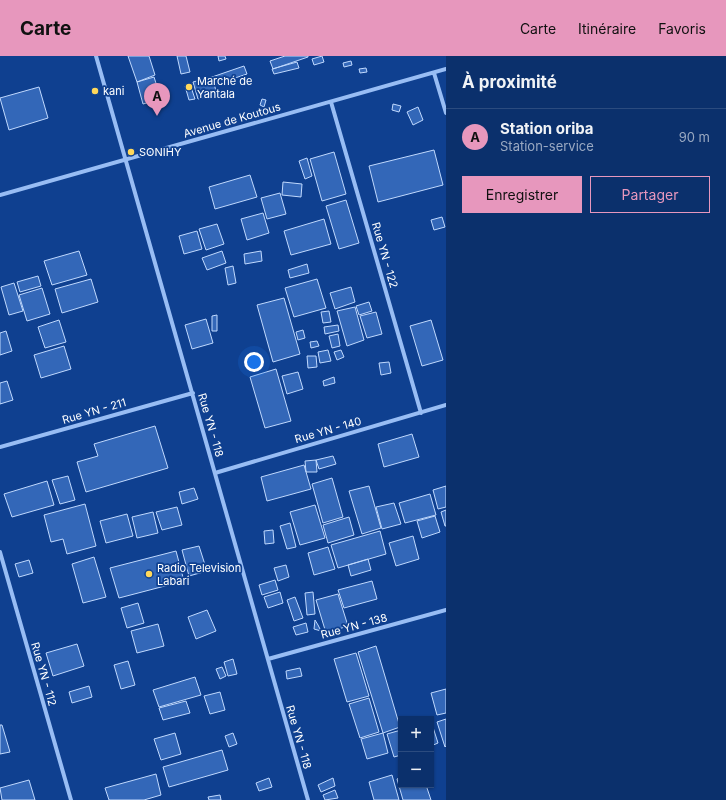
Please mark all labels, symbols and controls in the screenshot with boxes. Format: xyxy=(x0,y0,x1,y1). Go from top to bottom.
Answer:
text: Carte xyxy=(20,17,71,40)
text: Carte xyxy=(520,20,556,37)
text: Itinéraire xyxy=(578,20,636,37)
text: Favoris xyxy=(658,20,706,37)
text: À proximité xyxy=(462,72,557,92)
place label: Marché de Yantala xyxy=(197,74,253,101)
marker: Marché de Yantala xyxy=(184,82,194,92)
pin: A xyxy=(144,83,170,116)
place label: kani xyxy=(103,84,124,98)
marker: kani xyxy=(90,86,100,96)
street label: Avenue de Koutous xyxy=(182,99,282,141)
text: Station oriba xyxy=(500,119,594,138)
text: A xyxy=(470,129,480,145)
text: 90 m xyxy=(679,129,710,145)
text: Station-service xyxy=(500,138,594,154)
place label: SONIHY xyxy=(139,145,182,159)
marker: SONIHY xyxy=(126,147,136,157)
button: Enregistrer xyxy=(462,176,582,213)
button: Partager xyxy=(590,176,710,213)
street label: Rue YN - 122 xyxy=(369,220,401,290)
your location xyxy=(244,352,264,372)
street label: Rue YN - 118 xyxy=(195,391,227,459)
street label: Rue YN - 211 xyxy=(60,395,128,427)
street label: Rue YN - 140 xyxy=(293,414,363,446)
place label: Radio Television Labari xyxy=(157,561,241,588)
marker: Radio Television Labari xyxy=(144,569,154,579)
street label: Rue YN - 138 xyxy=(319,610,389,642)
street label: Rue YN - 112 xyxy=(28,640,60,708)
street label: Rue YN - 118 xyxy=(283,703,315,771)
map controls xyxy=(398,716,434,788)
button: + xyxy=(398,716,434,752)
button: − xyxy=(398,752,434,788)

